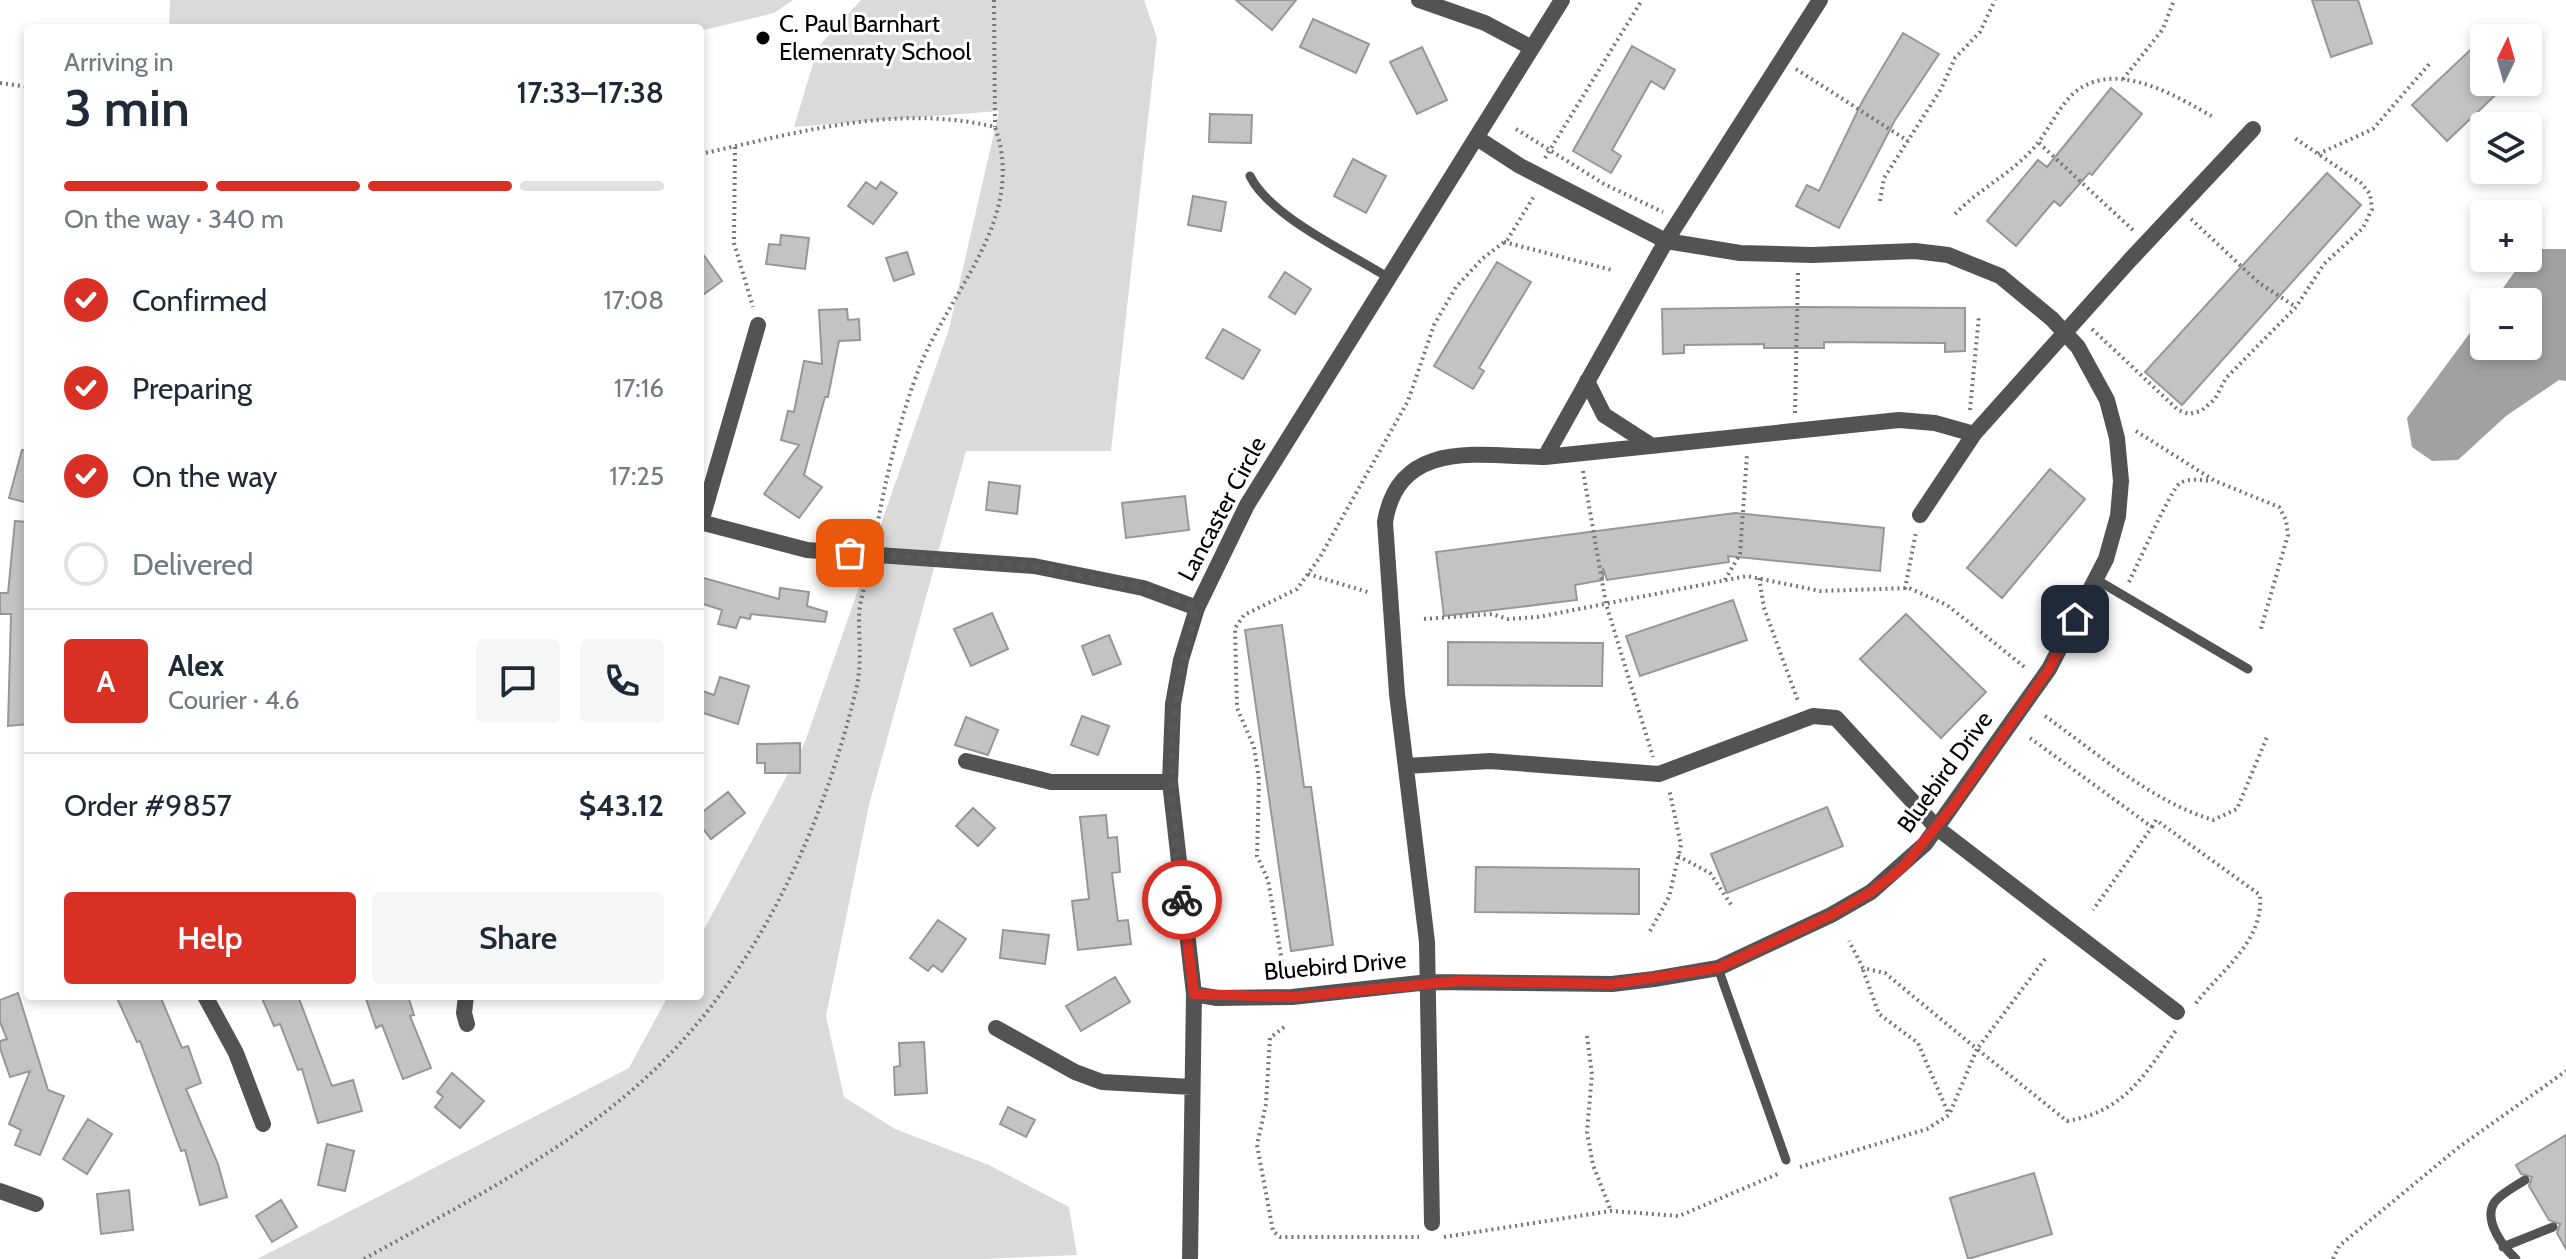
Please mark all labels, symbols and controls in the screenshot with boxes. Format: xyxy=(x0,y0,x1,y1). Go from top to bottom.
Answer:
place label: C. Paul Barnhart Elemenraty School xyxy=(779,9,972,66)
north arrow xyxy=(2470,24,2542,96)
map controls xyxy=(2470,24,2542,360)
marker: C. Paul Barnhart Elemenraty School xyxy=(754,29,772,47)
text: Arriving in xyxy=(64,46,174,78)
text: 17:33–17:38 xyxy=(517,74,664,111)
text: 3 min xyxy=(64,76,190,139)
button: layers xyxy=(2470,112,2542,184)
button: + xyxy=(2470,200,2542,272)
text: On the way · 340 m xyxy=(64,203,284,235)
icon: check xyxy=(64,278,108,322)
text: Confirmed xyxy=(132,282,267,319)
text: 17:08 xyxy=(603,284,664,316)
button: − xyxy=(2470,288,2542,360)
icon: check xyxy=(64,366,108,410)
text: Preparing xyxy=(132,370,252,407)
text: 17:16 xyxy=(614,372,664,404)
street label: Lancaster Circle xyxy=(1171,432,1272,586)
icon: check xyxy=(64,454,108,498)
text: On the way xyxy=(132,458,277,495)
text: 17:25 xyxy=(609,460,664,492)
pin xyxy=(816,519,884,587)
icon: bag xyxy=(828,531,872,575)
text: Delivered xyxy=(132,546,253,583)
pin xyxy=(2041,585,2109,653)
icon: home xyxy=(2053,597,2097,641)
button: chat xyxy=(476,639,560,723)
button: phone xyxy=(580,639,664,723)
text: Alex xyxy=(168,647,224,684)
text: A xyxy=(97,663,115,700)
text: Courier · 4.6 xyxy=(168,684,300,716)
street label: Bluebird Drive xyxy=(1891,705,1998,838)
text: Order #9857 xyxy=(64,787,232,824)
text: $43.12 xyxy=(579,787,664,824)
courier xyxy=(1142,860,1222,940)
icon: bike xyxy=(1160,878,1204,922)
button: Help xyxy=(64,892,356,984)
button: Share xyxy=(372,892,664,984)
street label: Bluebird Drive xyxy=(1262,945,1407,986)

